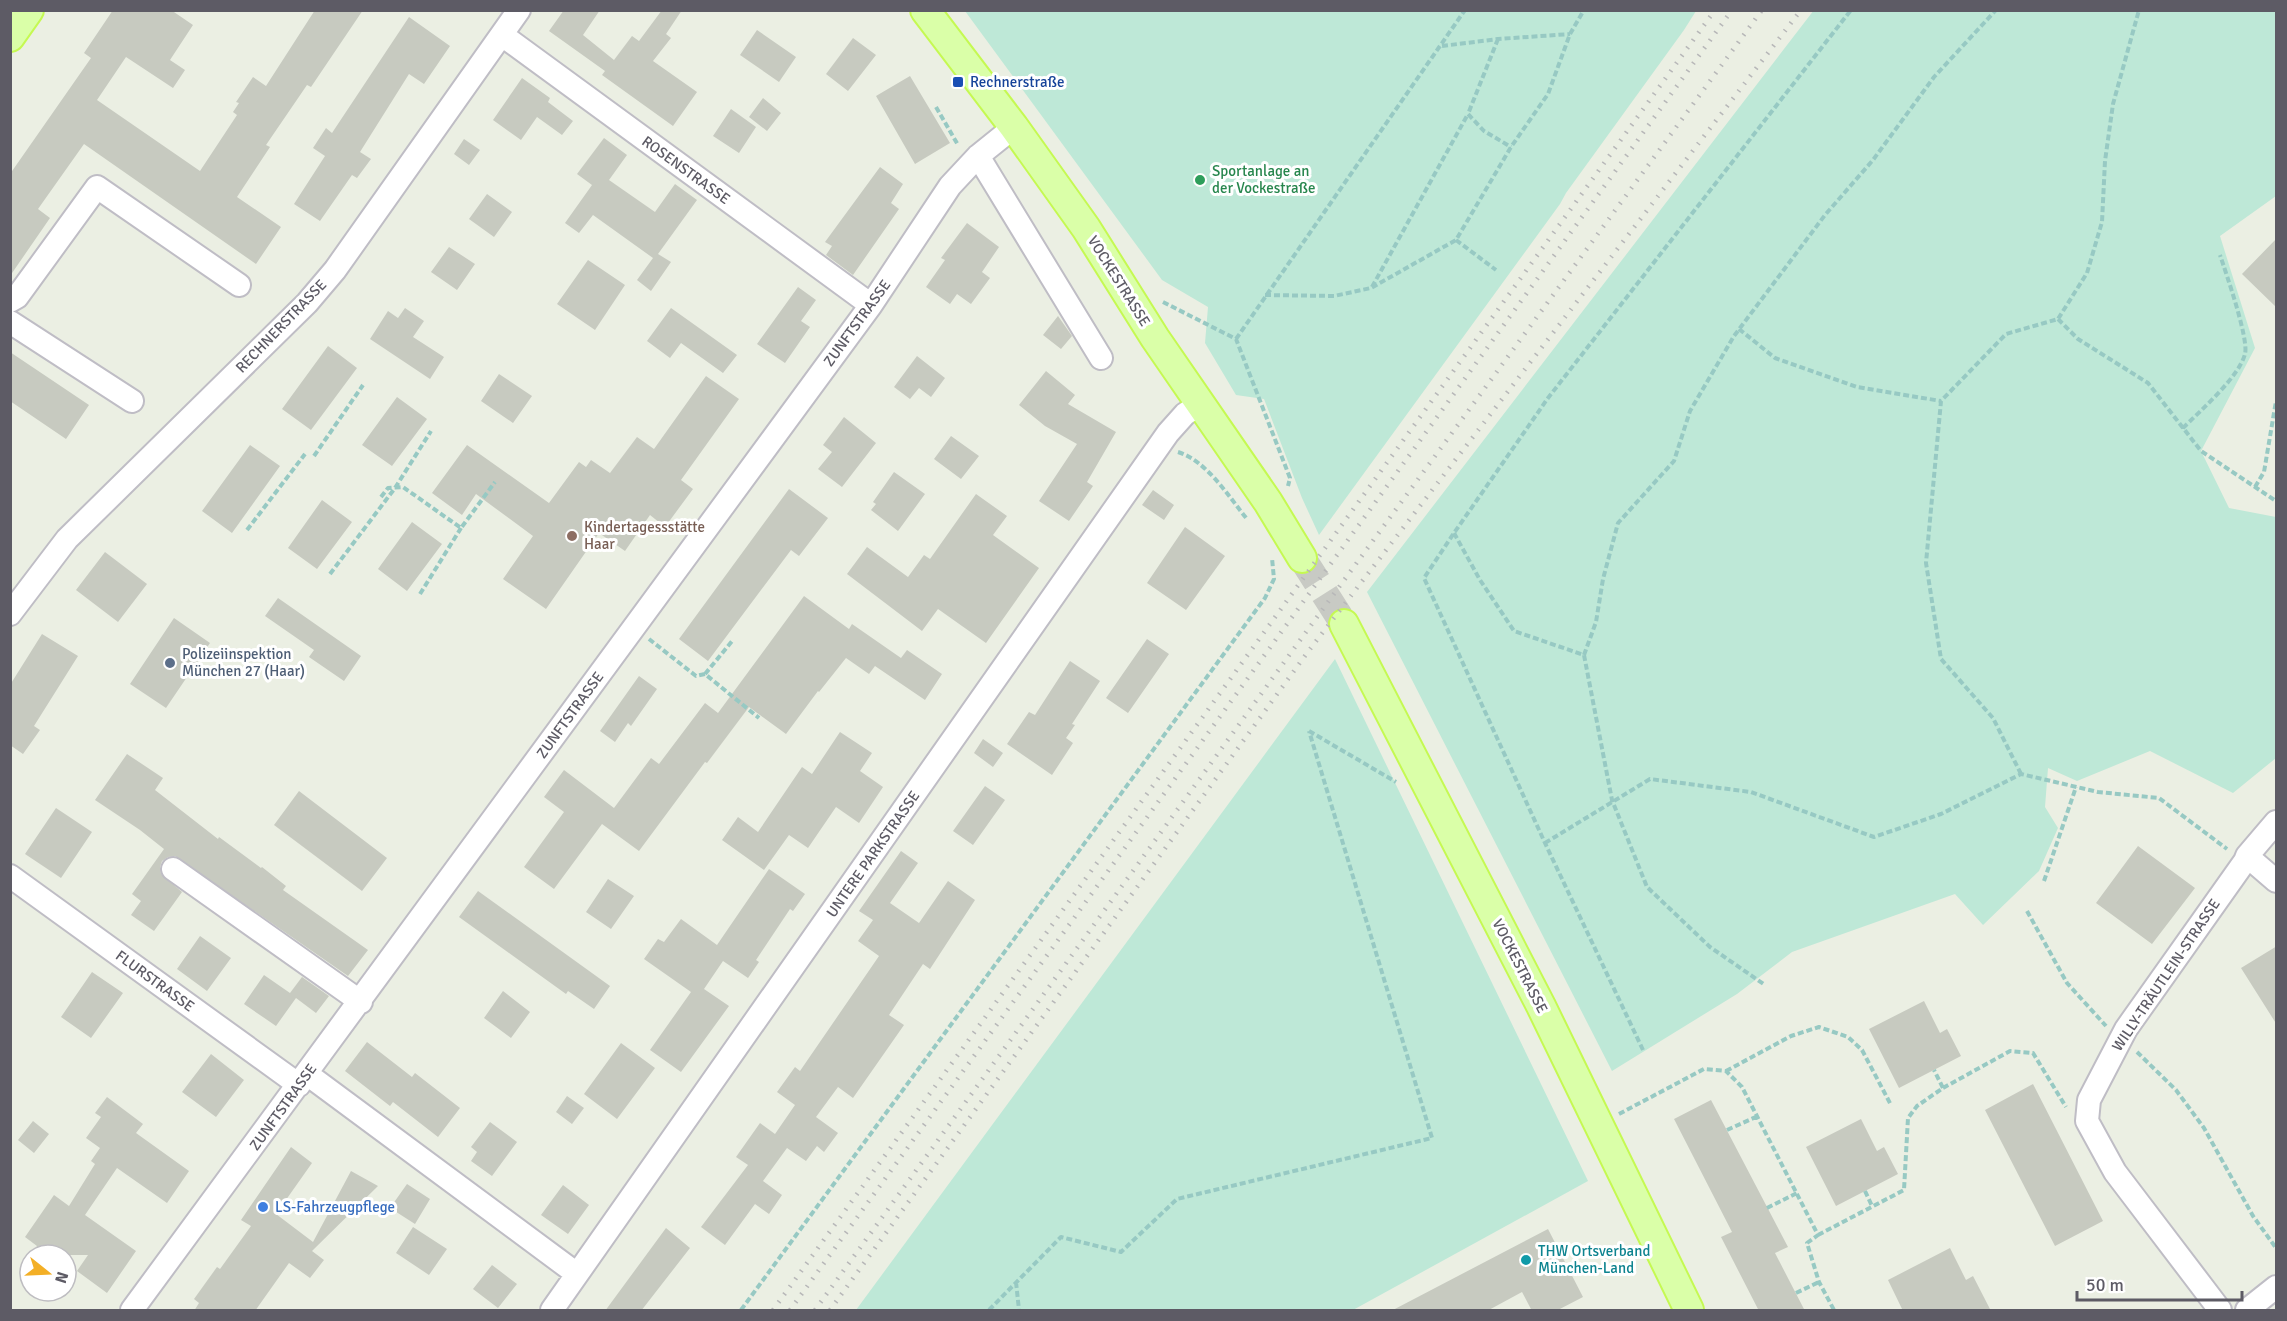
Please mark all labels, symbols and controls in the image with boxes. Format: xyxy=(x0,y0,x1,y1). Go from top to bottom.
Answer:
place label: Rechnerstraße xyxy=(970,73,1065,91)
marker: Rechnerstraße xyxy=(951,75,965,89)
street label: ROSENSTRASSE xyxy=(639,132,733,208)
place label: Sportanlage an der Vockestraße xyxy=(1212,162,1315,197)
marker: Sportanlage an der Vockestraße xyxy=(1193,173,1207,187)
street label: VOCKESTRASSE xyxy=(1084,232,1154,330)
street label: RECHNERSTRASSE xyxy=(232,276,330,376)
street label: ZUNFTSTRASSE xyxy=(820,276,894,370)
place label: Kindertagessstätte Haar xyxy=(584,518,705,553)
marker: Kindertagessstätte Haar xyxy=(565,529,579,543)
place label: Polizeiinspektion München 27 (Haar) xyxy=(182,645,305,680)
marker: Polizeiinspektion München 27 (Haar) xyxy=(163,656,177,670)
street label: ZUNFTSTRASSE xyxy=(533,668,607,762)
street label: UNTERE PARKSTRASSE xyxy=(823,787,923,921)
street label: WILLY-TRÄUTLEIN-STRASSE xyxy=(2108,895,2224,1055)
street label: VOCKESTRASSE xyxy=(1489,916,1551,1016)
street label: FLURSTRASSE xyxy=(112,946,198,1016)
street label: ZUNFTSTRASSE xyxy=(246,1060,320,1154)
place label: LS-Fahrzeugpflege xyxy=(275,1198,395,1216)
marker: LS-Fahrzeugpflege xyxy=(256,1200,270,1214)
place label: THW Ortsverband München-Land xyxy=(1538,1242,1650,1277)
north arrow xyxy=(18,1243,78,1303)
marker: THW Ortsverband München-Land xyxy=(1519,1253,1533,1267)
scale bar xyxy=(2077,1264,2242,1302)
text: N xyxy=(50,1269,73,1286)
text: 50 m xyxy=(2086,1274,2124,1296)

